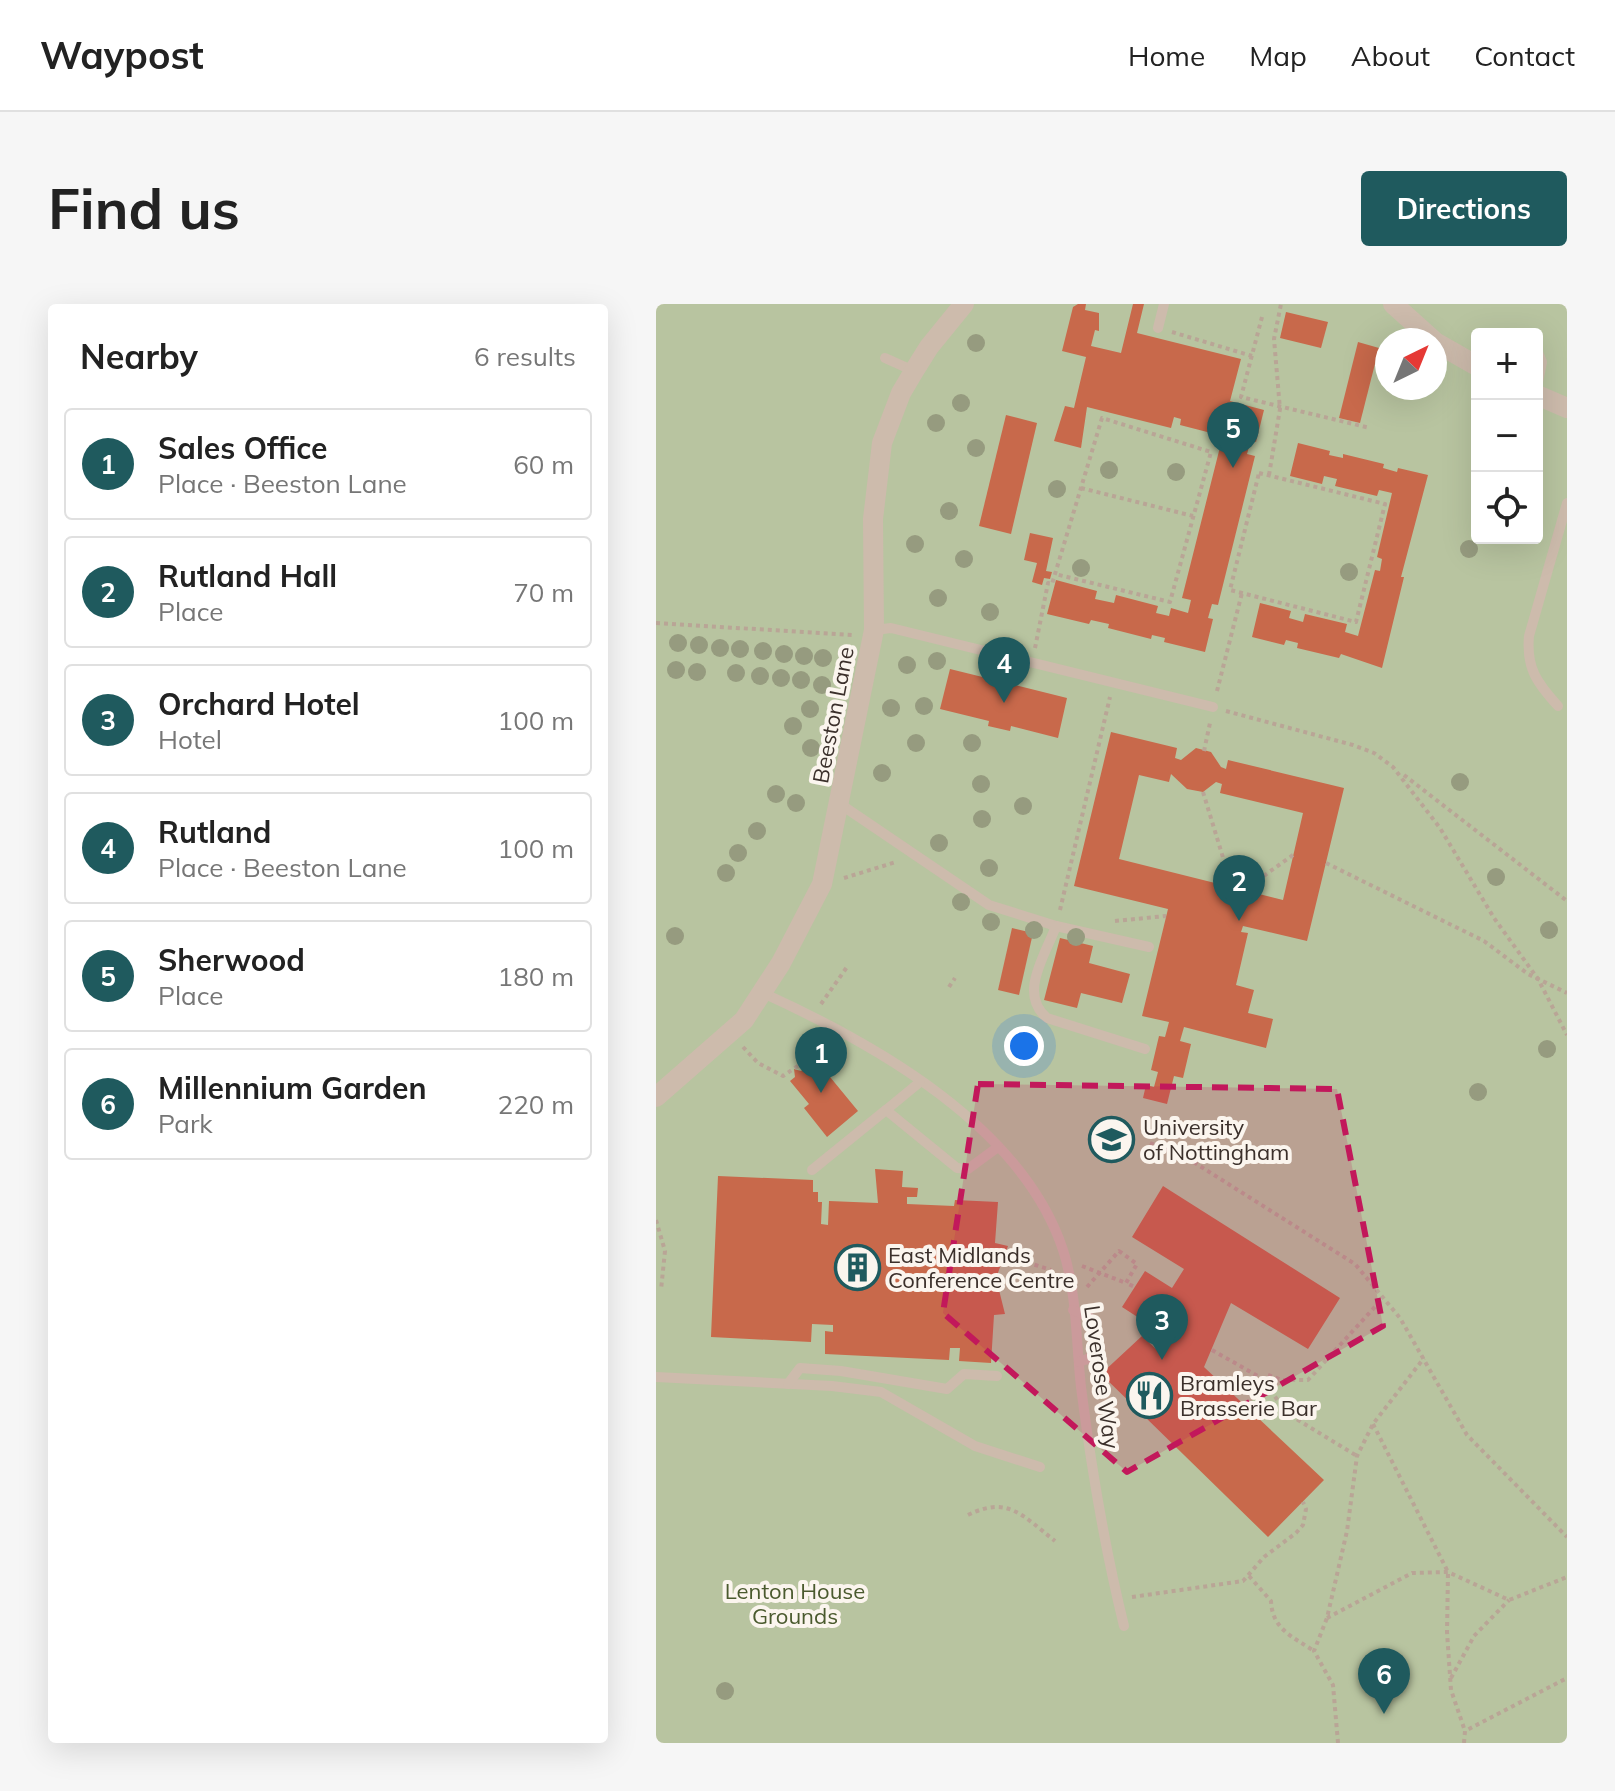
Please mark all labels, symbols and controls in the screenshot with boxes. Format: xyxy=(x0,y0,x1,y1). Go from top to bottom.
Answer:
text: Waypost xyxy=(40,31,204,79)
text: Home xyxy=(1128,38,1205,73)
text: Map xyxy=(1249,38,1307,73)
text: About xyxy=(1351,38,1430,73)
text: Contact xyxy=(1474,38,1575,73)
button: Directions xyxy=(1361,171,1567,246)
text: Find us xyxy=(48,173,240,243)
north arrow xyxy=(1375,328,1447,400)
map controls xyxy=(1471,328,1543,544)
button: + xyxy=(1471,328,1543,400)
text: Nearby xyxy=(80,335,198,378)
text: 6 results xyxy=(474,340,576,373)
button: − xyxy=(1471,400,1543,472)
pin: 5 xyxy=(1207,402,1259,468)
text: Sales Office xyxy=(158,429,328,467)
text: 1 xyxy=(100,448,116,481)
text: 60 m xyxy=(513,448,574,481)
text: Place · Beeston Lane xyxy=(158,467,407,500)
button: locate xyxy=(1471,472,1543,544)
text: Rutland Hall xyxy=(158,557,337,595)
text: 2 xyxy=(100,576,116,609)
text: 70 m xyxy=(513,576,574,609)
text: Place xyxy=(158,595,223,628)
pin: 4 xyxy=(978,637,1030,703)
street label: Beeston Lane xyxy=(806,644,860,786)
text: Orchard Hotel xyxy=(158,685,360,723)
text: 3 xyxy=(100,704,116,737)
text: 100 m xyxy=(498,704,574,737)
text: Hotel xyxy=(158,723,222,756)
text: Rutland xyxy=(158,813,271,851)
text: 4 xyxy=(100,832,116,865)
text: 100 m xyxy=(498,832,574,865)
text: Place · Beeston Lane xyxy=(158,851,407,884)
pin: 2 xyxy=(1213,855,1265,921)
text: Sherwood xyxy=(158,941,305,979)
text: 5 xyxy=(100,960,116,993)
text: 180 m xyxy=(498,960,574,993)
text: Place xyxy=(158,979,223,1012)
your location xyxy=(1004,1026,1044,1066)
pin: 1 xyxy=(795,1027,847,1093)
text: Millennium Garden xyxy=(158,1069,427,1107)
text: 6 xyxy=(100,1088,116,1121)
text: 220 m xyxy=(498,1088,574,1121)
text: Park xyxy=(158,1107,213,1140)
place label: University of Nottingham xyxy=(1143,1113,1289,1166)
school or university icon: University of Nottingham xyxy=(1088,1116,1136,1164)
place label: East Midlands Conference Centre xyxy=(888,1241,1075,1294)
building icon: East Midlands Conference Centre xyxy=(833,1244,881,1292)
pin: 3 xyxy=(1136,1294,1188,1360)
street label: Loverose Way xyxy=(1078,1303,1126,1451)
place label: Bramleys Brasserie Bar xyxy=(1180,1369,1317,1422)
restaurant icon: Bramleys Brasserie Bar xyxy=(1125,1372,1173,1420)
park label: Lenton House Grounds xyxy=(725,1577,865,1630)
pin: 6 xyxy=(1358,1648,1410,1714)

